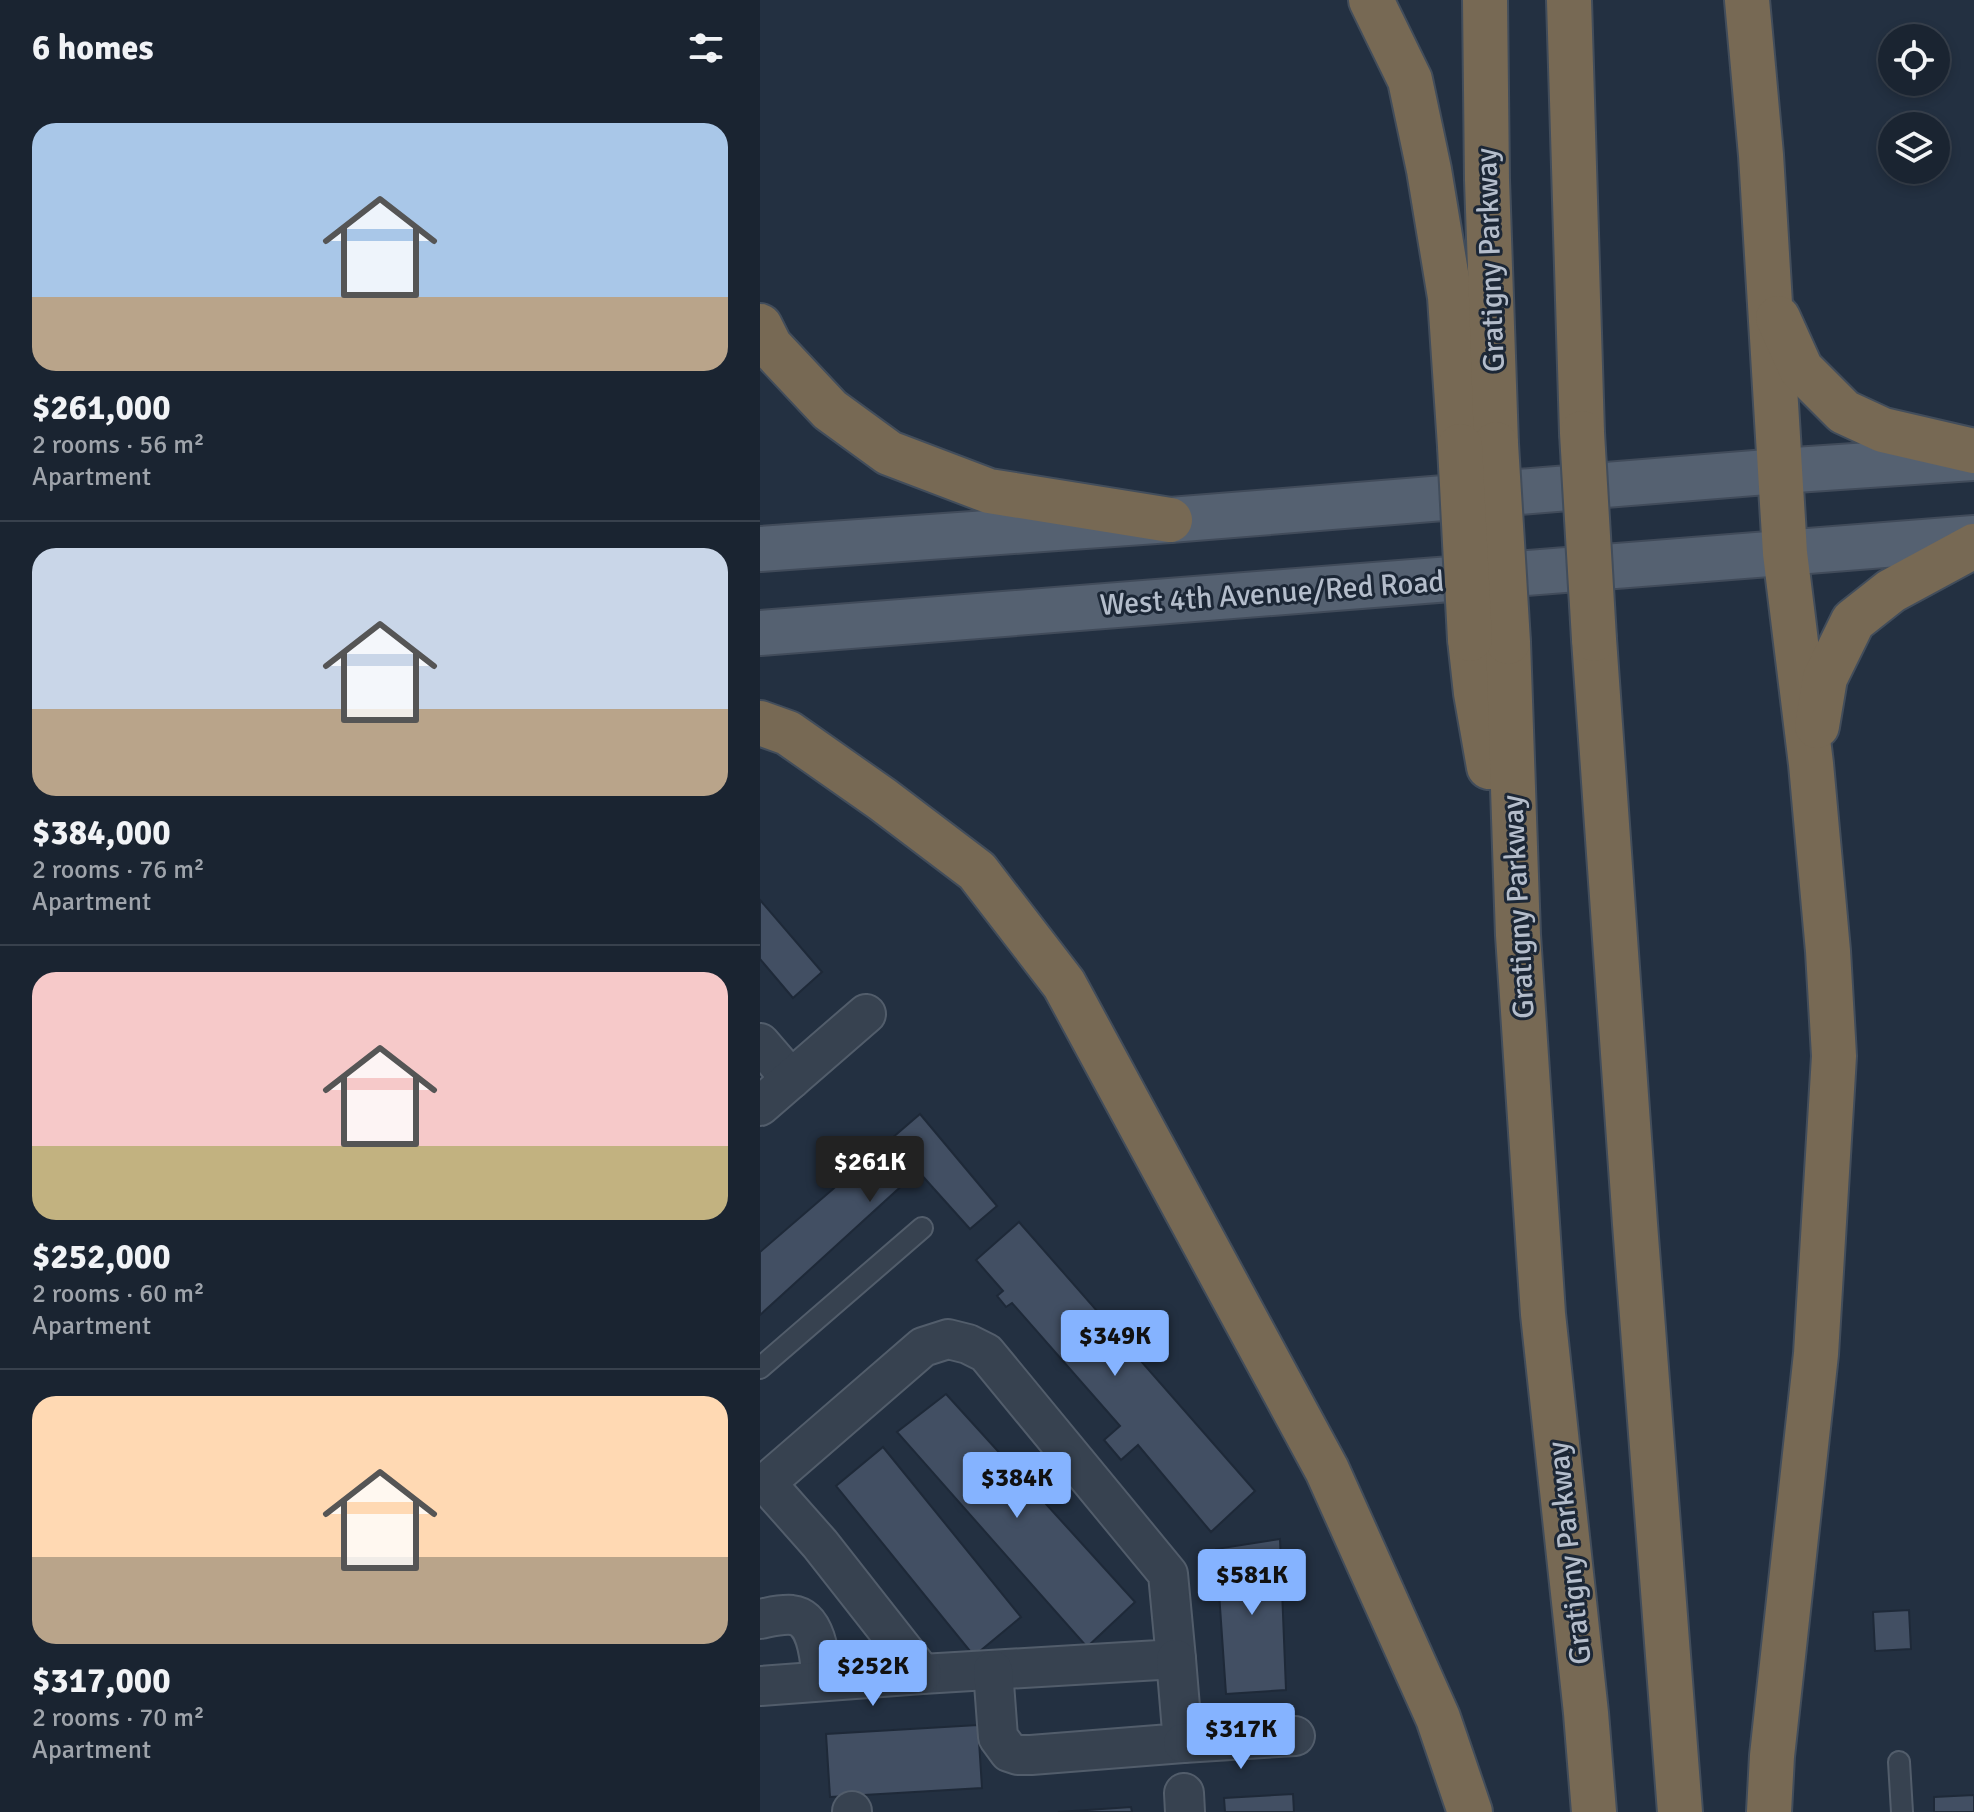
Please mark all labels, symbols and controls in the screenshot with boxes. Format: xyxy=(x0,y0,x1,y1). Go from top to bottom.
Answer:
map controls xyxy=(1878,24,1950,184)
button: locate xyxy=(1878,24,1950,96)
icon: filters xyxy=(684,26,728,70)
text: 6 homes xyxy=(32,27,153,69)
button: layers xyxy=(1878,112,1950,184)
street label: Gratigny Parkway xyxy=(1468,147,1513,373)
icon: home xyxy=(308,175,452,319)
text: $261,000 xyxy=(32,387,171,429)
text: 2 rooms · 56 m² xyxy=(32,429,205,461)
text: Apartment xyxy=(32,461,151,493)
street label: West 4th Avenue/Red Road xyxy=(1099,563,1445,624)
icon: home xyxy=(308,600,452,744)
street label: Gratigny Parkway xyxy=(1494,794,1543,1020)
text: $384,000 xyxy=(32,812,171,854)
text: 2 rooms · 76 m² xyxy=(32,854,205,886)
text: Apartment xyxy=(32,886,151,918)
icon: home xyxy=(308,1024,452,1168)
pin: $261K xyxy=(814,1136,926,1204)
text: $261K xyxy=(834,1146,906,1178)
text: $252,000 xyxy=(32,1236,171,1278)
text: 2 rooms · 60 m² xyxy=(32,1278,205,1310)
text: Apartment xyxy=(32,1310,151,1342)
pin: $349K xyxy=(1059,1310,1171,1378)
text: $349K xyxy=(1079,1320,1151,1352)
street label: Gratigny Parkway xyxy=(1539,1440,1600,1666)
icon: home xyxy=(308,1448,452,1592)
pin: $384K xyxy=(961,1452,1073,1520)
text: $384K xyxy=(981,1462,1053,1494)
pin: $581K xyxy=(1196,1549,1308,1617)
text: $581K xyxy=(1216,1559,1288,1591)
pin: $252K xyxy=(817,1640,929,1708)
text: $252K xyxy=(837,1650,909,1682)
text: $317,000 xyxy=(32,1660,171,1702)
text: 2 rooms · 70 m² xyxy=(32,1702,205,1734)
pin: $317K xyxy=(1185,1703,1297,1771)
text: $317K xyxy=(1205,1713,1277,1745)
text: Apartment xyxy=(32,1734,151,1766)

